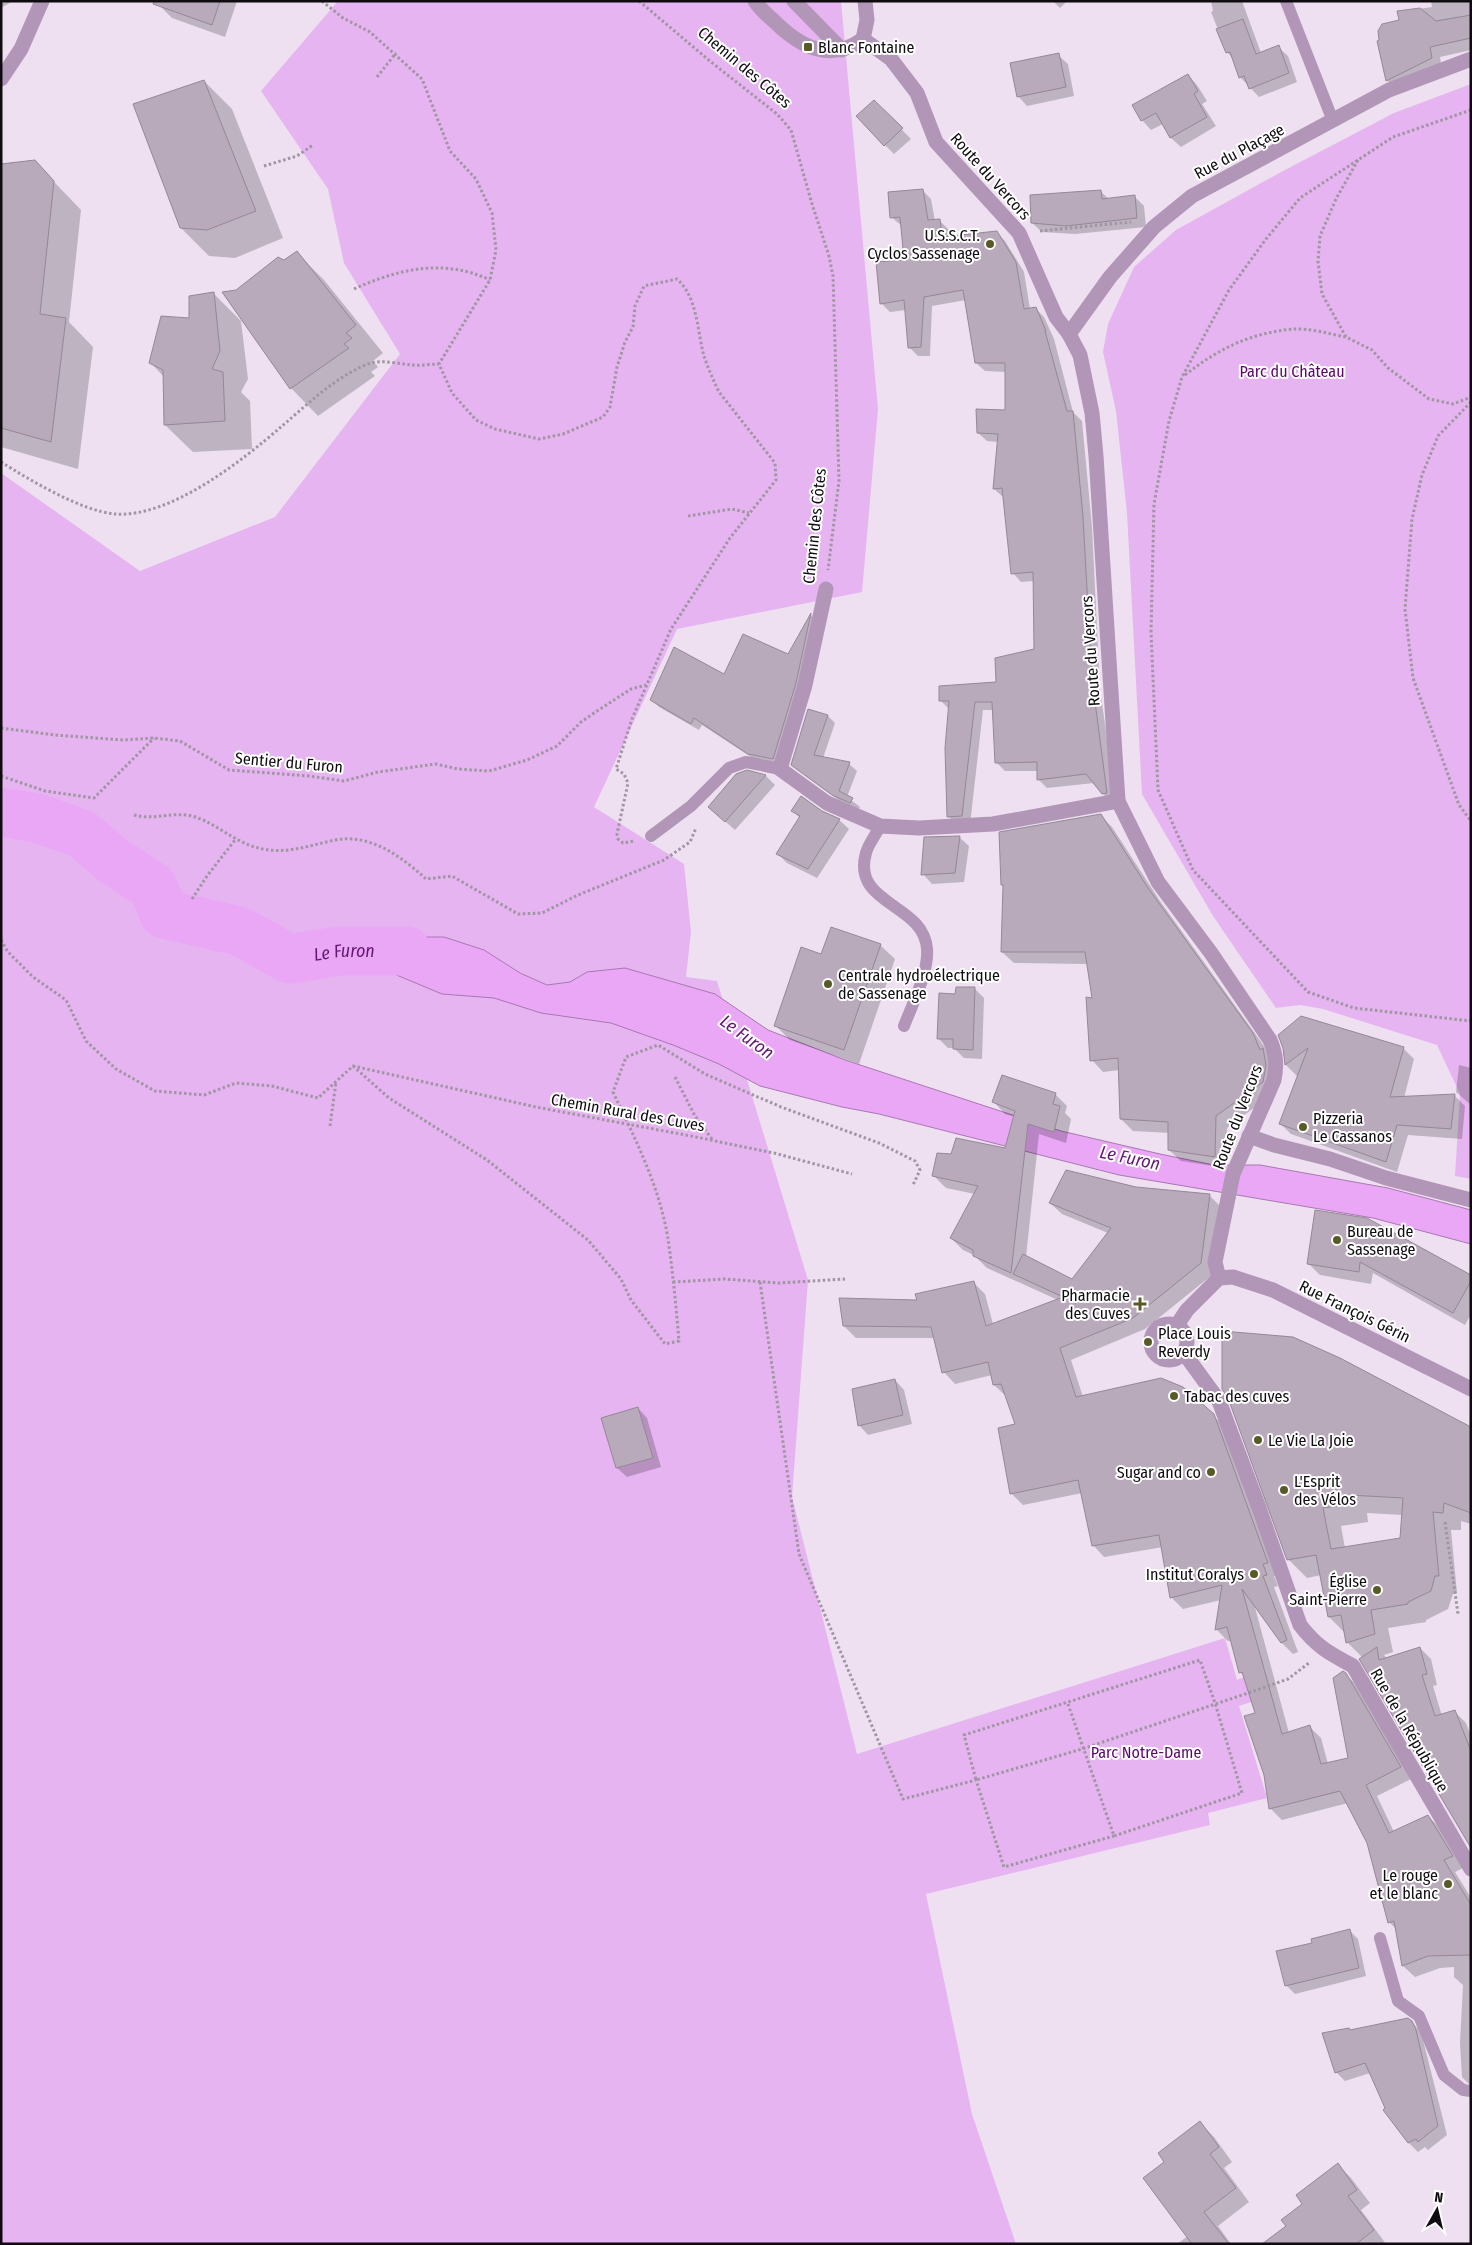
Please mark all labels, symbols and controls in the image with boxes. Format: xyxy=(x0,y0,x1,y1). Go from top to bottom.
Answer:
street label: Chemin des Côtes xyxy=(694,23,795,112)
place label: Blanc Fontaine xyxy=(818,38,914,57)
marker: Blanc Fontaine xyxy=(802,41,814,53)
street label: Rue du Plaçage xyxy=(1191,120,1288,183)
street label: Route du Vercors xyxy=(947,129,1035,224)
place label: U.S.S.C.T. Cyclos Sassenage xyxy=(867,226,980,263)
marker: U.S.S.C.T. Cyclos Sassenage xyxy=(984,238,996,250)
park label: Parc du Château xyxy=(1239,362,1345,381)
street label: Chemin des Côtes xyxy=(799,467,830,585)
street label: Route du Vercors xyxy=(1077,595,1104,707)
street label: Sentier du Furon xyxy=(234,748,344,777)
water label: Le Furon xyxy=(312,940,375,966)
place label: Centrale hydroélectrique de Sassenage xyxy=(838,966,1000,1003)
marker: Centrale hydroélectrique de Sassenage xyxy=(822,978,834,990)
water label: Le Furon xyxy=(716,1010,778,1064)
street label: Route du Vercors xyxy=(1209,1062,1266,1172)
street label: Chemin Rural des Cuves xyxy=(550,1090,706,1135)
place label: Pizzeria Le Cassanos xyxy=(1313,1109,1392,1146)
marker: Pizzeria Le Cassanos xyxy=(1297,1121,1309,1133)
water label: Le Furon xyxy=(1098,1141,1162,1175)
place label: Bureau de Sassenage xyxy=(1347,1222,1415,1259)
marker: Bureau de Sassenage xyxy=(1331,1234,1343,1246)
street label: Rue François Gérin xyxy=(1296,1276,1413,1347)
place label: Pharmacie des Cuves xyxy=(1061,1286,1130,1323)
marker: Pharmacie des Cuves xyxy=(1134,1298,1146,1310)
place label: Place Louis Reverdy xyxy=(1158,1324,1231,1361)
marker: Place Louis Reverdy xyxy=(1142,1336,1154,1348)
place label: Tabac des cuves xyxy=(1184,1387,1289,1406)
marker: Tabac des cuves xyxy=(1168,1390,1180,1402)
place label: Le Vie La Joie xyxy=(1268,1431,1354,1450)
marker: Le Vie La Joie xyxy=(1252,1434,1264,1446)
place label: Sugar and co xyxy=(1117,1463,1201,1482)
marker: Sugar and co xyxy=(1205,1466,1217,1478)
place label: L'Esprit des Vélos xyxy=(1294,1472,1356,1509)
marker: L'Esprit des Vélos xyxy=(1278,1484,1290,1496)
place label: Institut Coralys xyxy=(1146,1565,1244,1584)
marker: Institut Coralys xyxy=(1248,1568,1260,1580)
place label: Église Saint-Pierre xyxy=(1289,1572,1367,1609)
marker: Église Saint-Pierre xyxy=(1371,1584,1383,1596)
street label: Rue de la République xyxy=(1366,1665,1453,1796)
park label: Parc Notre-Dame xyxy=(1091,1743,1201,1762)
place label: Le rouge et le blanc xyxy=(1370,1866,1438,1903)
marker: Le rouge et le blanc xyxy=(1442,1878,1454,1890)
north arrow xyxy=(1412,2185,1462,2235)
text: N xyxy=(1433,2189,1444,2207)

